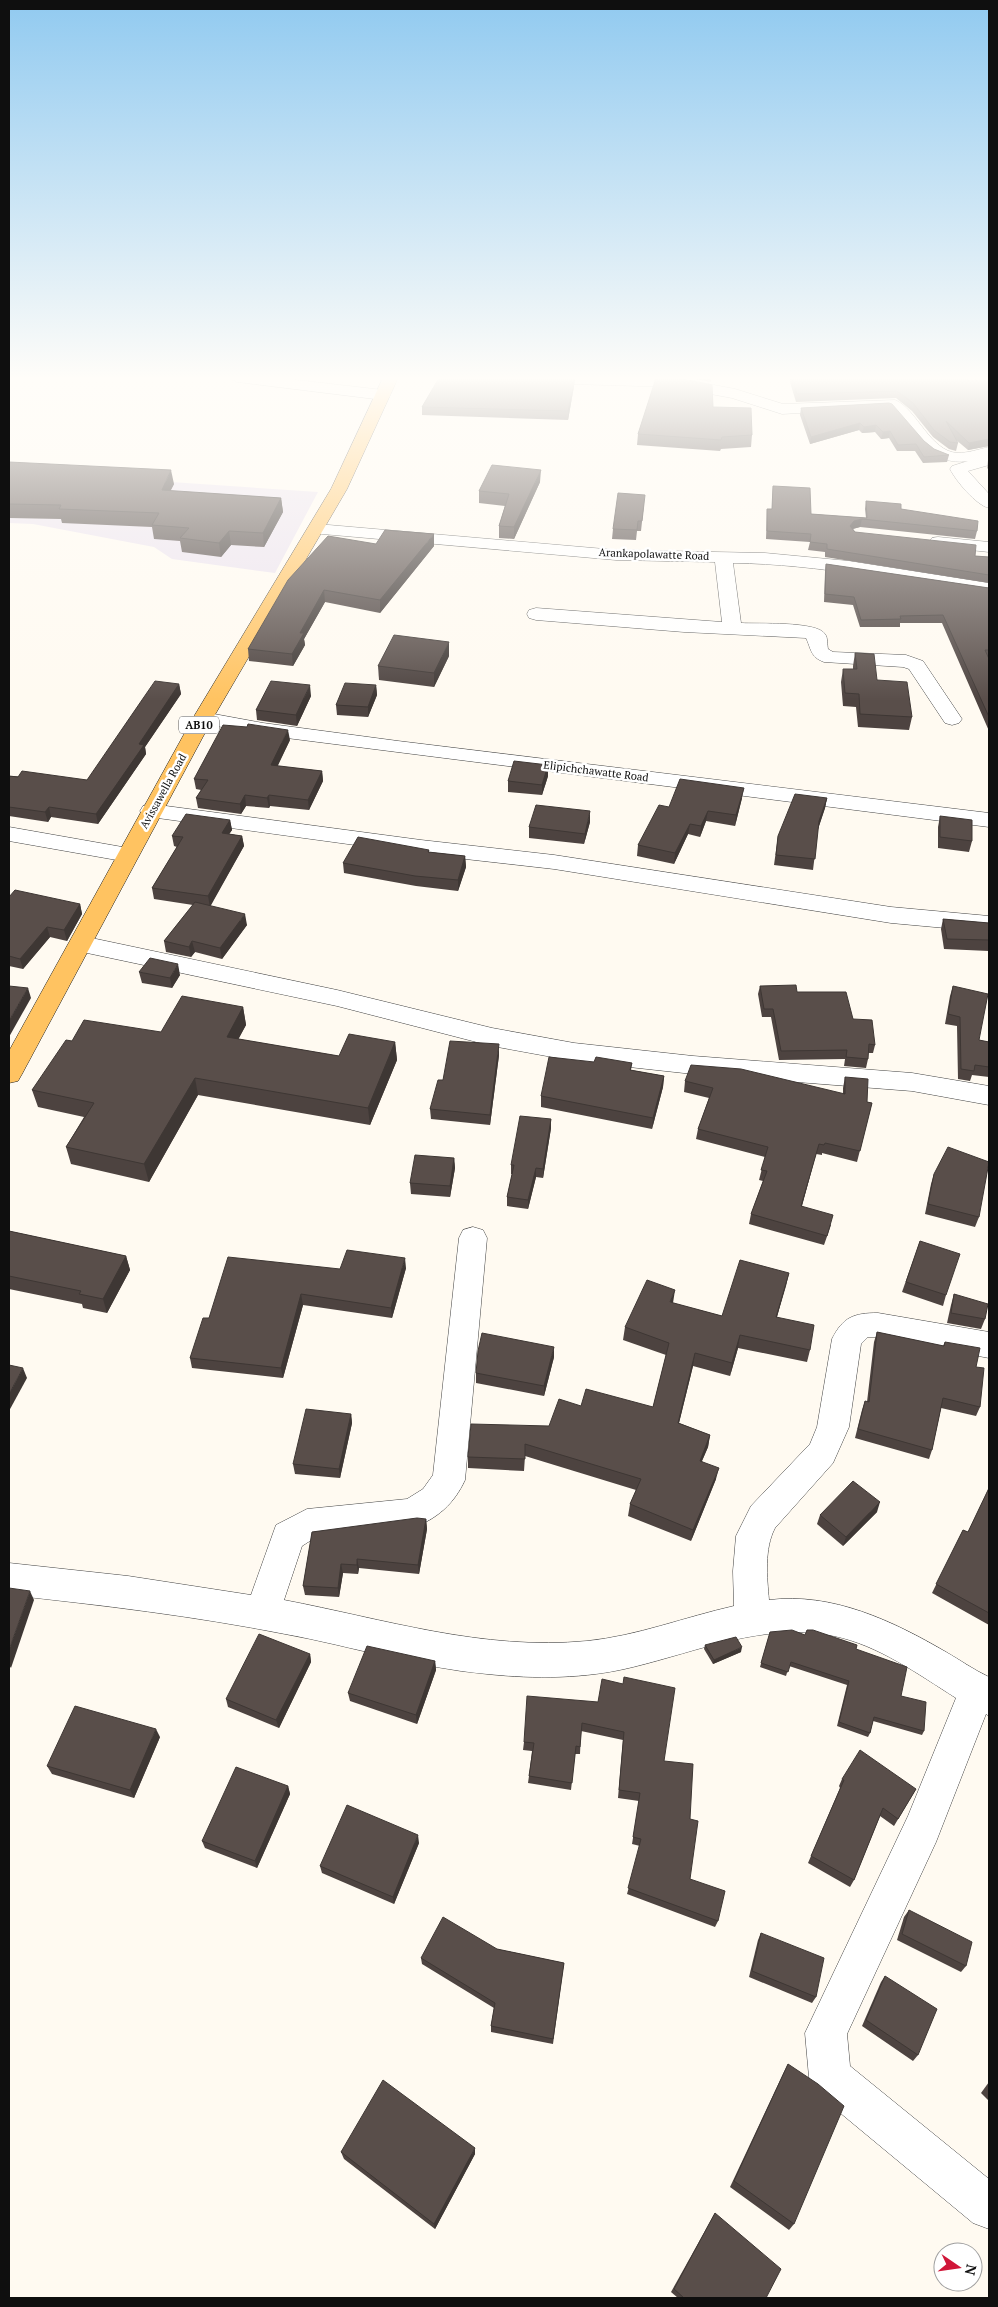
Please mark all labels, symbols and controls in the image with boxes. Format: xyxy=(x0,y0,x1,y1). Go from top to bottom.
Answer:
street label: Arankapolawatte Road xyxy=(598,545,710,563)
road number: AB10 xyxy=(179,716,219,734)
street label: Avissawella Road xyxy=(137,751,189,831)
street label: Elipichchawatte Road xyxy=(543,758,649,784)
north arrow xyxy=(933,2242,983,2292)
text: N xyxy=(961,2263,982,2278)

